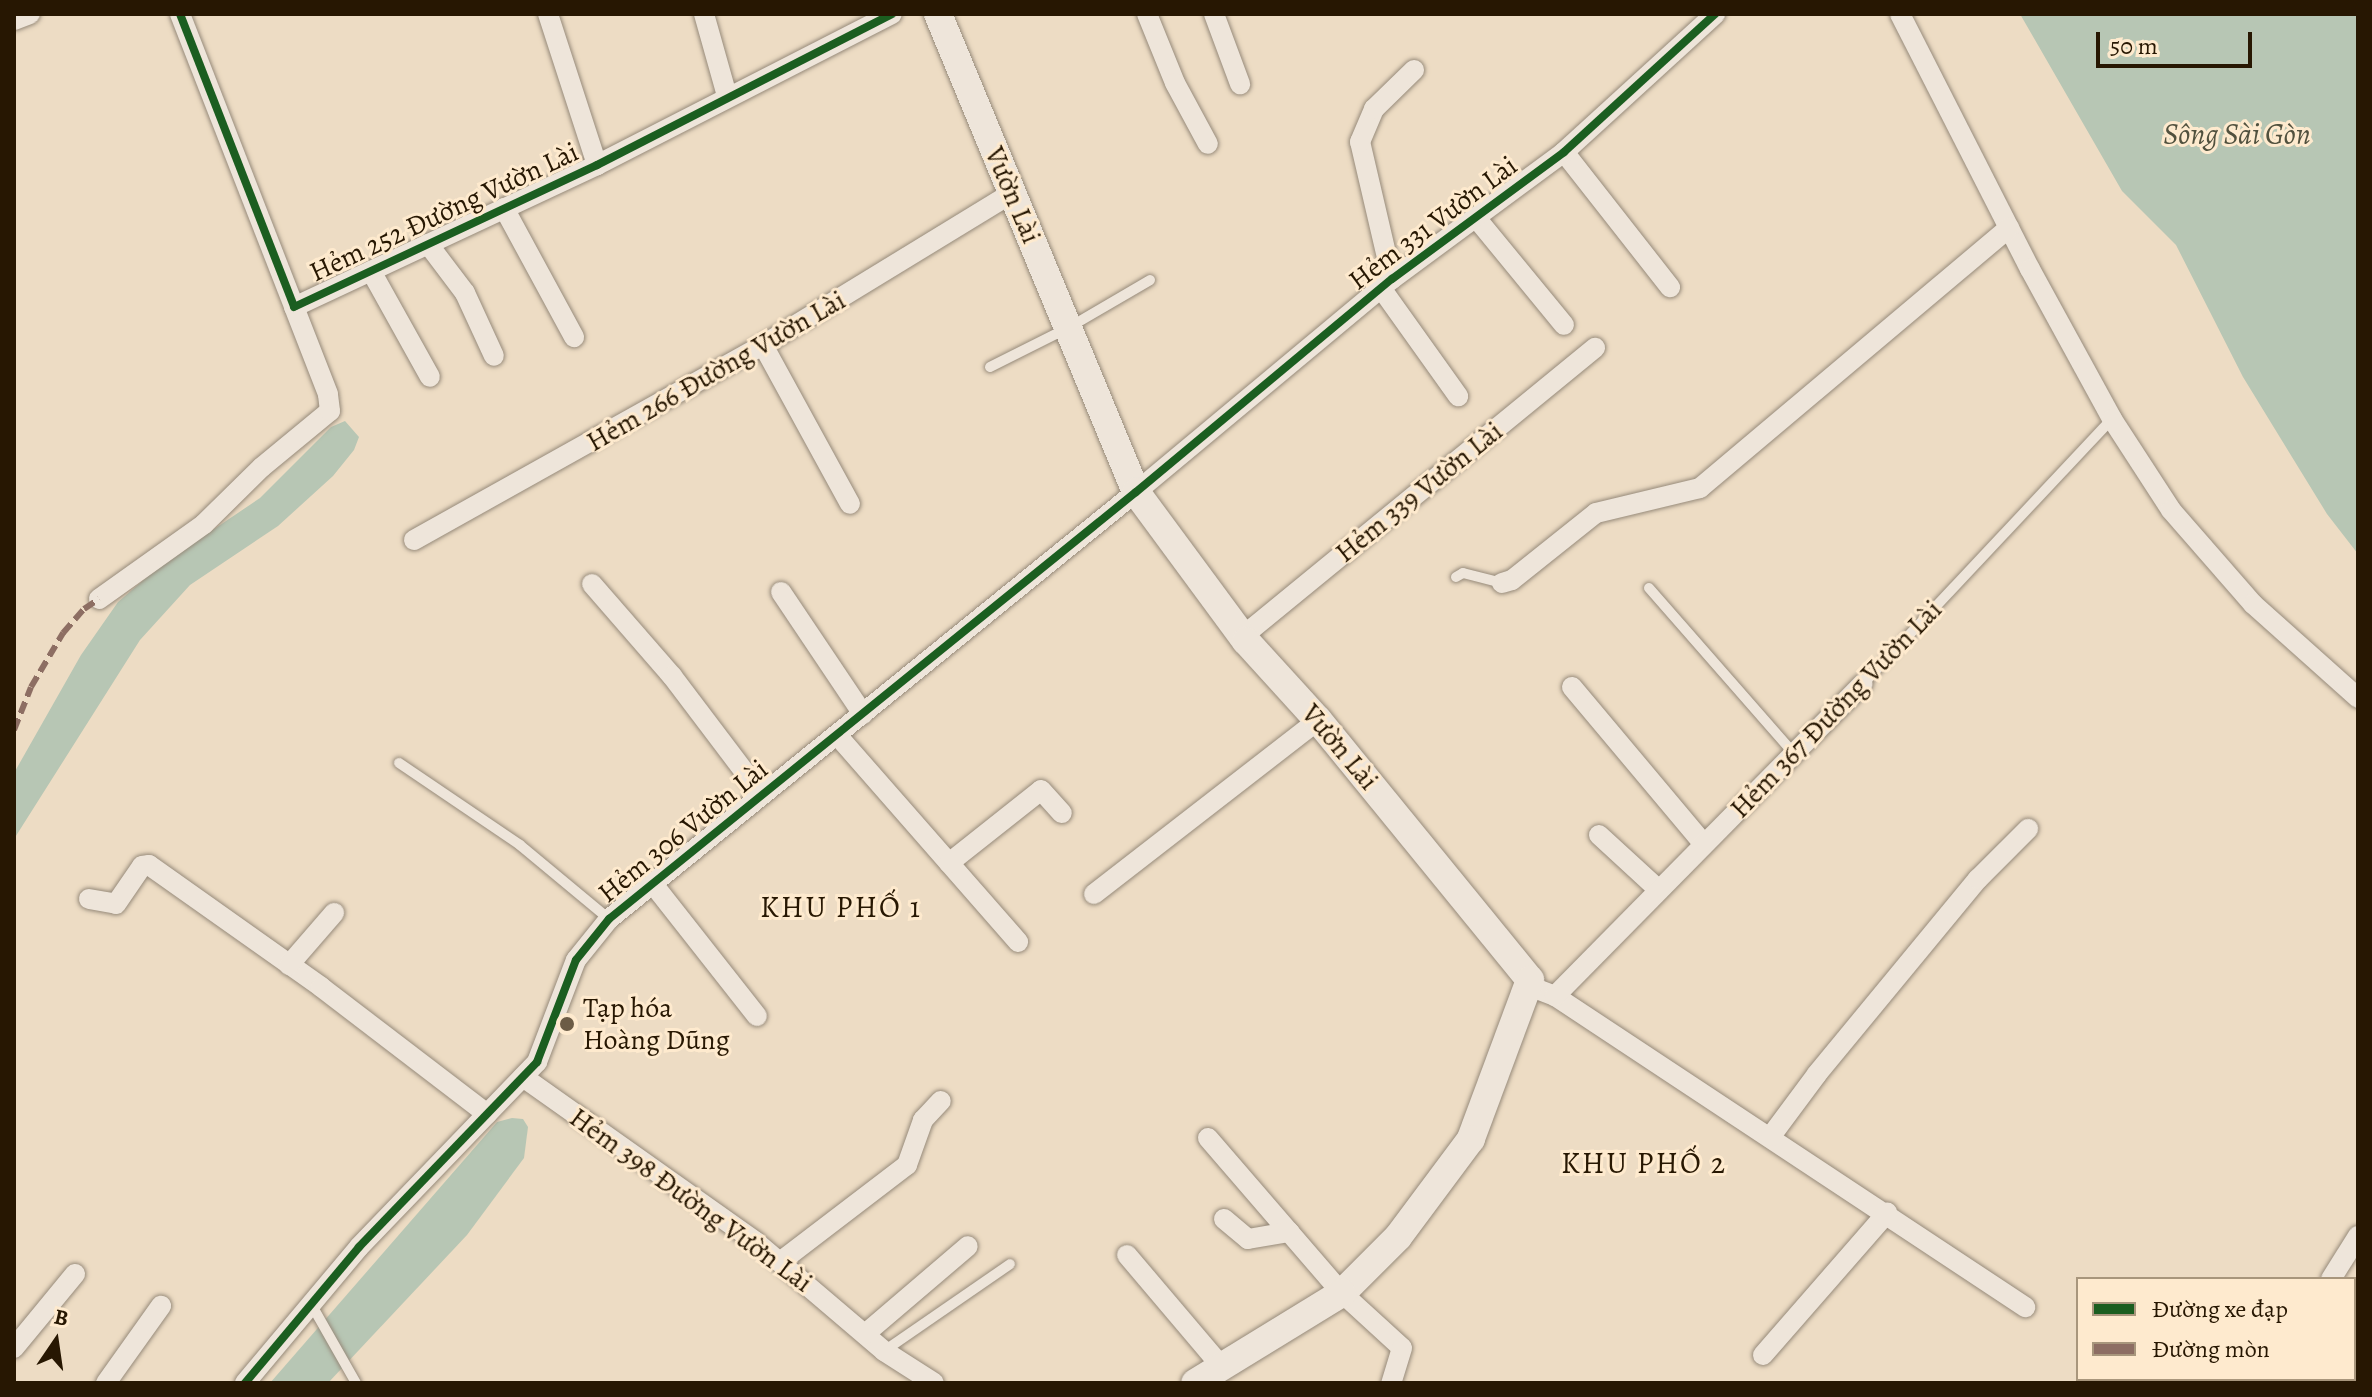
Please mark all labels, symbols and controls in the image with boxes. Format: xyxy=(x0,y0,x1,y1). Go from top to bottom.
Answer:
scale bar xyxy=(2100,16,2256,66)
text: 50 m xyxy=(2110,30,2158,62)
water label: Sông Sài Gòn xyxy=(2163,116,2311,152)
street label: Hẻm 252 Đường Vườn Lài xyxy=(304,135,584,289)
street label: Vườn Lài xyxy=(978,142,1048,248)
street label: Hẻm 331 Vườn Lài xyxy=(1342,149,1524,297)
street label: Hẻm 266 Đường Vườn Lài xyxy=(581,283,851,459)
street label: Hẻm 339 Vườn Lài xyxy=(1329,414,1509,570)
street label: Hẻm 367 Đường Vườn Lài xyxy=(1723,593,1949,825)
street label: Vườn Lài xyxy=(1294,697,1386,797)
street label: Hẻm 306 Vườn Lài xyxy=(591,752,775,910)
district label: KHU PHỐ 1 xyxy=(760,889,922,925)
place label: Tạp hóa Hoàng Dũng xyxy=(583,991,730,1057)
marker: Tạp hóa Hoàng Dũng xyxy=(558,1015,576,1033)
street label: Hẻm 398 Đường Vườn Lài xyxy=(563,1101,819,1299)
district label: KHU PHỐ 2 xyxy=(1561,1145,1727,1181)
legend xyxy=(2076,1277,2356,1381)
text: Đường xe đạp xyxy=(2152,1293,2288,1325)
north arrow xyxy=(16,1301,96,1381)
text: B xyxy=(51,1301,71,1334)
text: Đường mòn xyxy=(2152,1333,2270,1365)

